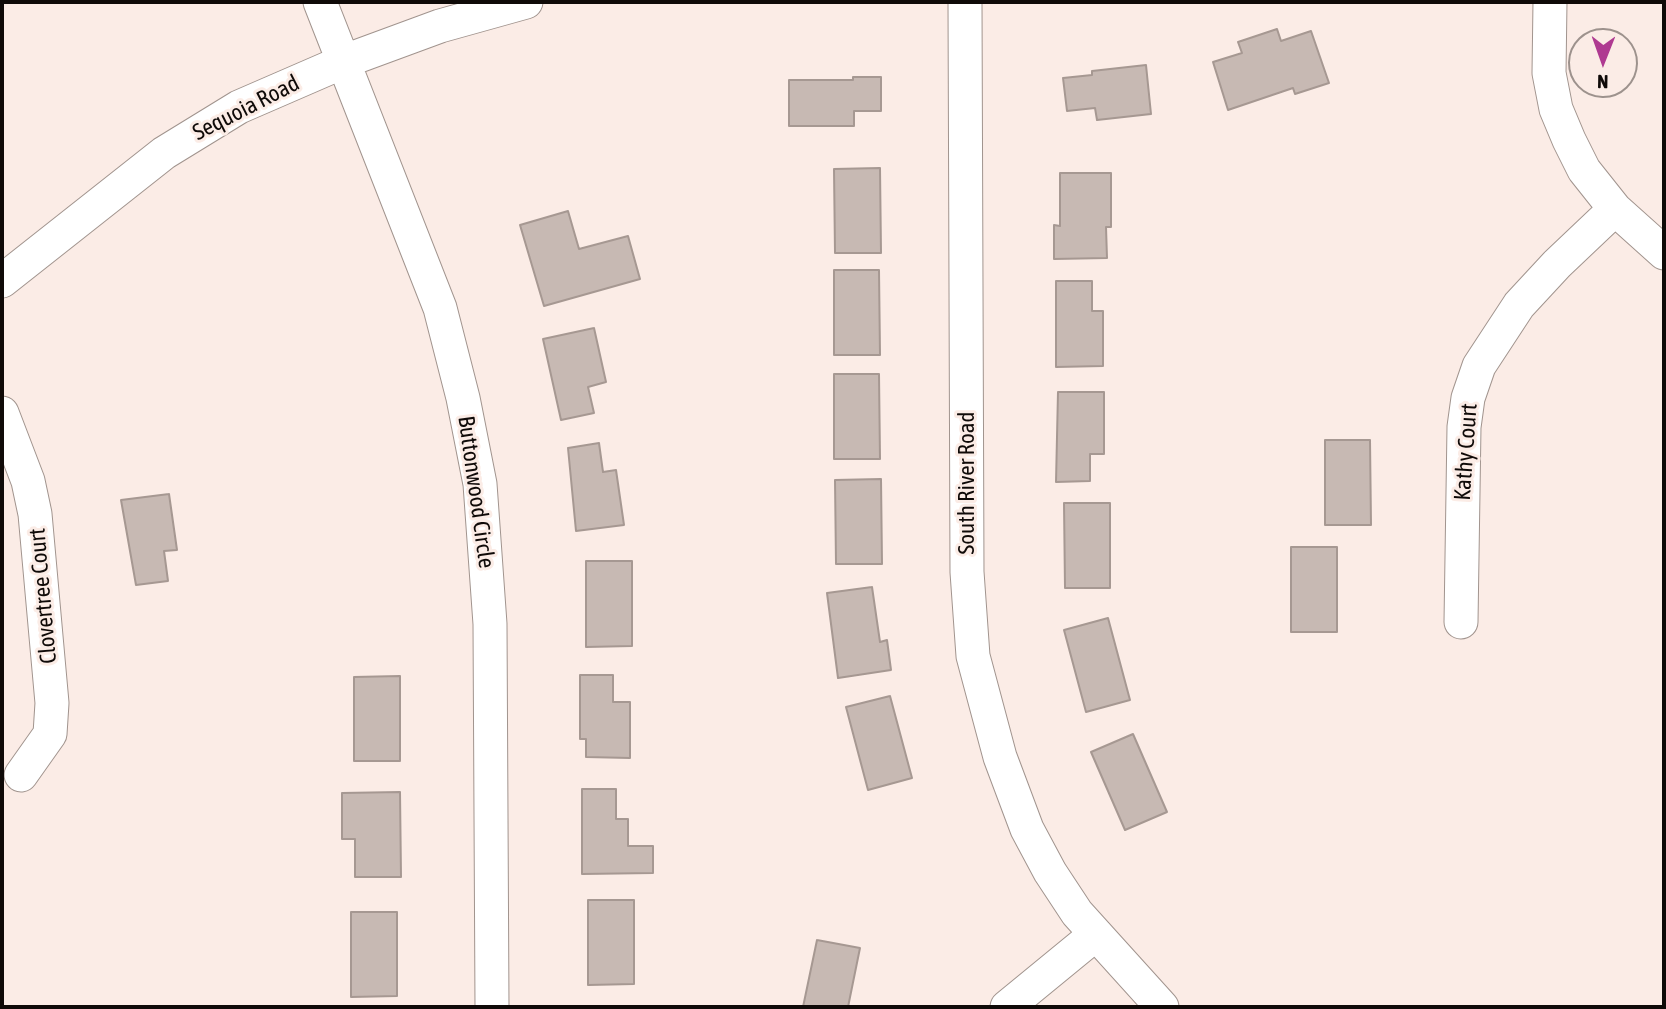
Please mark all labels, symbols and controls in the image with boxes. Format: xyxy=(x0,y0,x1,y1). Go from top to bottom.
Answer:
north arrow xyxy=(1568,28,1638,98)
street label: Sequoia Road xyxy=(188,69,304,147)
text: N xyxy=(1597,71,1608,93)
street label: Kathy Court xyxy=(1449,402,1483,502)
street label: South River Road xyxy=(953,412,981,554)
street label: Buttonwood Circle xyxy=(452,414,500,570)
street label: Clovertree Court xyxy=(23,527,63,665)

